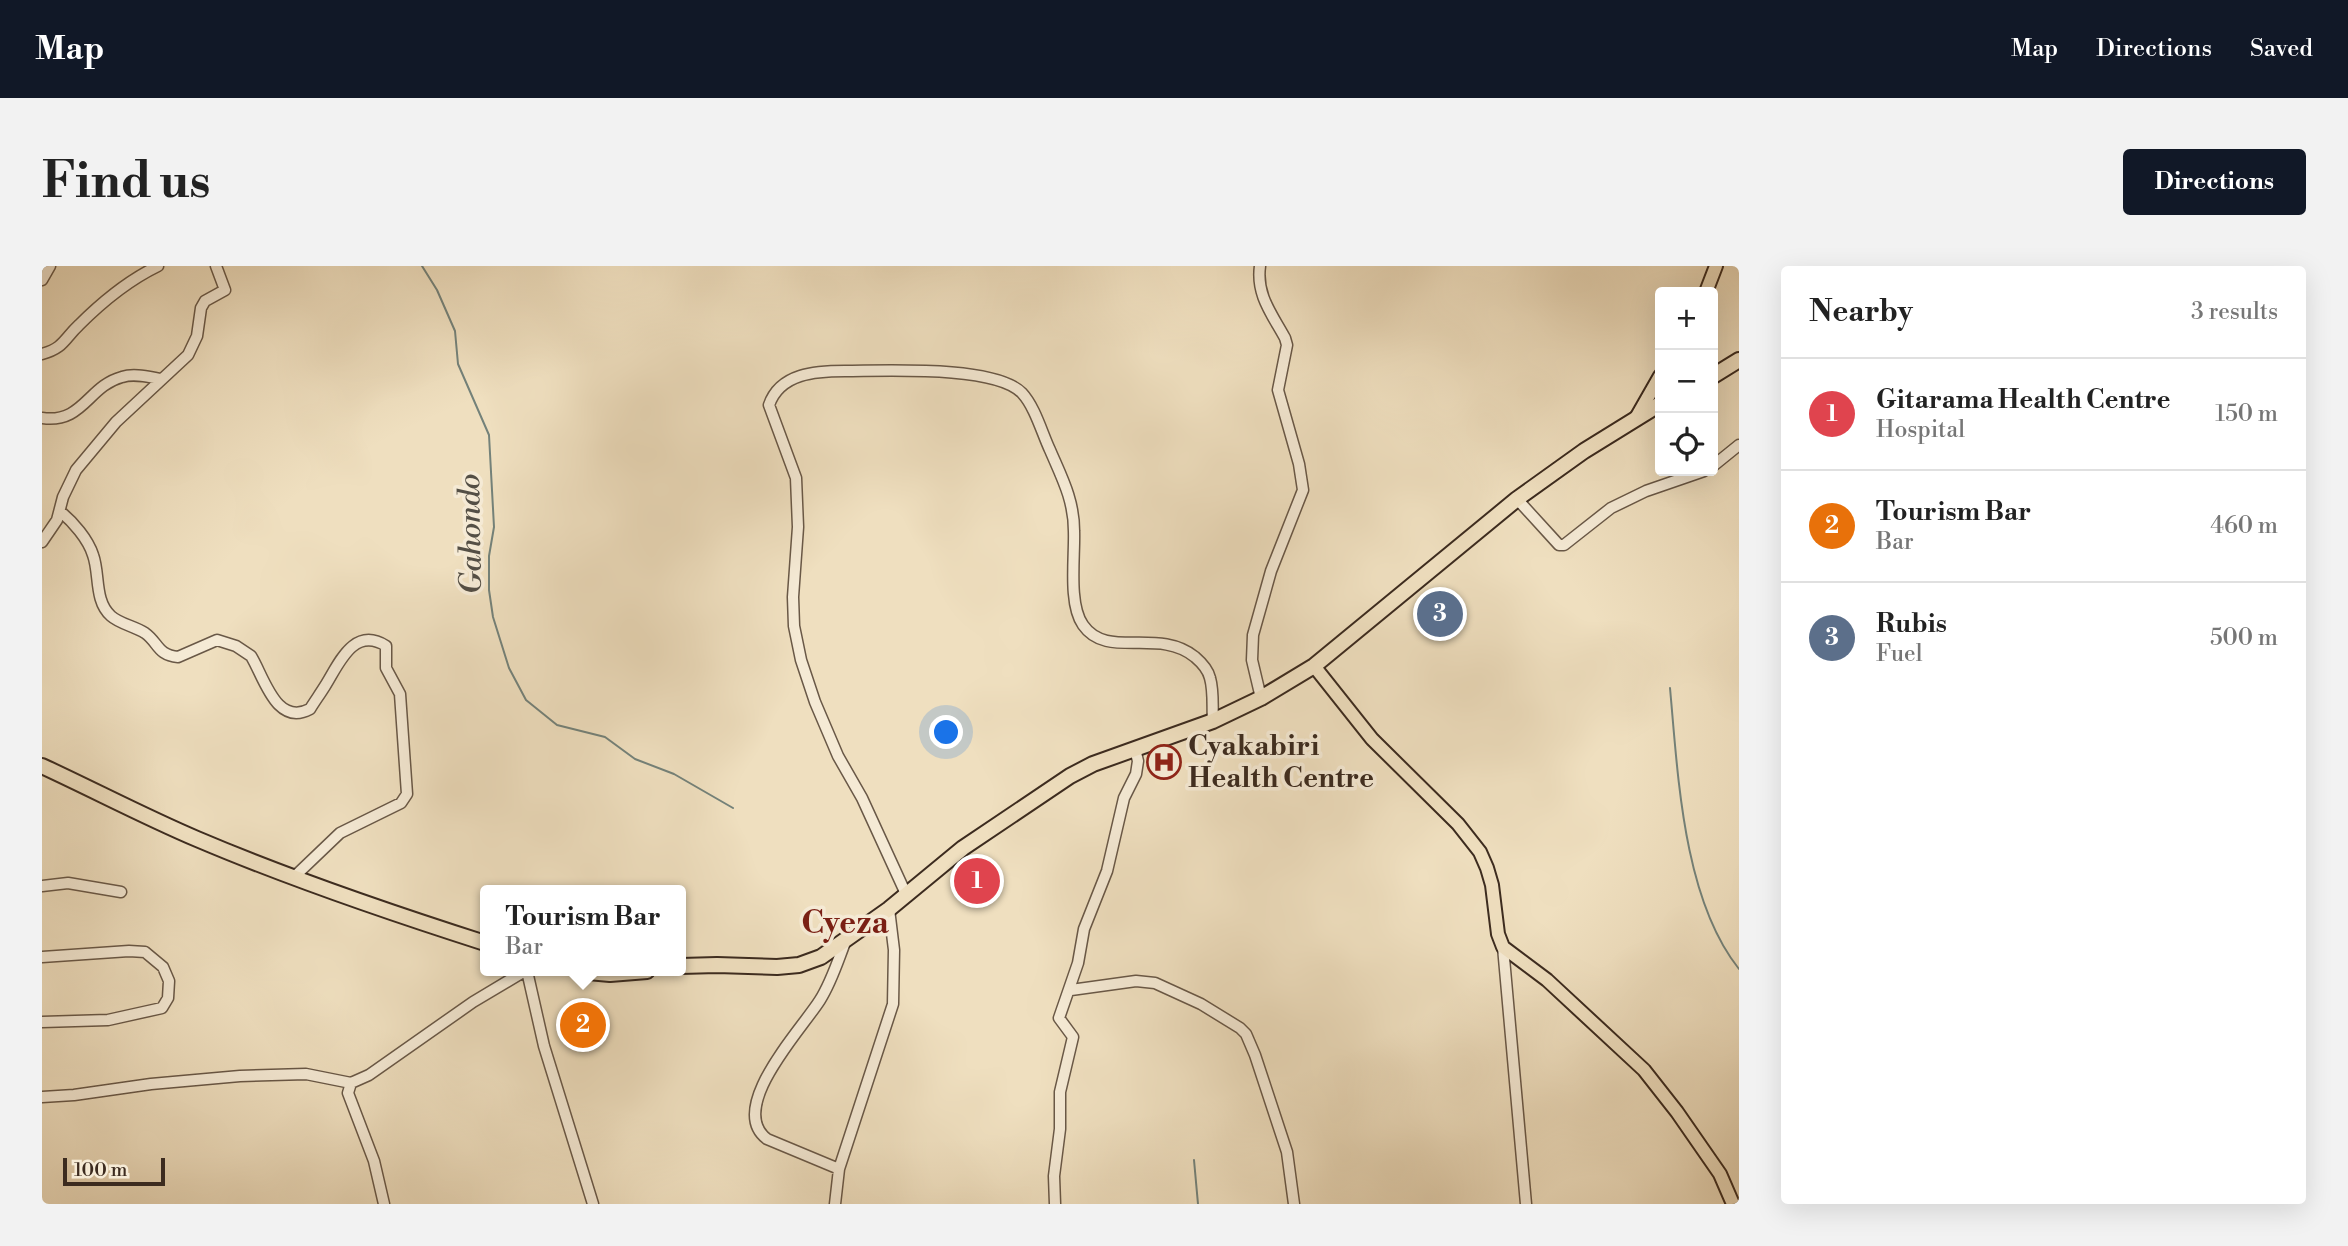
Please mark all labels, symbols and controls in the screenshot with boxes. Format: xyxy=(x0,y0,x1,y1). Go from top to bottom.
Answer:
text: Map xyxy=(35,29,104,70)
text: Map xyxy=(2011,34,2058,64)
text: Directions xyxy=(2096,34,2212,64)
text: Saved xyxy=(2250,34,2313,64)
button: Directions xyxy=(2123,149,2306,215)
text: Find us xyxy=(42,152,211,213)
map controls xyxy=(1655,287,1718,476)
button: + xyxy=(1655,287,1718,350)
text: Nearby xyxy=(1809,293,1913,331)
text: 3 results xyxy=(2191,298,2278,326)
button: − xyxy=(1655,350,1718,413)
text: Gitarama Health Centre xyxy=(1876,384,2171,416)
text: 1 xyxy=(1826,400,1838,428)
text: 150 m xyxy=(2215,400,2278,428)
button: locate xyxy=(1655,413,1718,476)
text: Hospital xyxy=(1876,416,1965,444)
water label: Gahondo xyxy=(451,473,491,595)
text: Tourism Bar xyxy=(1876,496,2031,528)
text: 2 xyxy=(1825,512,1839,540)
text: 460 m xyxy=(2210,512,2278,540)
text: Bar xyxy=(1876,528,1914,556)
pin: 3 xyxy=(1417,588,1463,640)
text: Rubis xyxy=(1876,608,1947,640)
text: 3 xyxy=(1825,624,1839,652)
text: 500 m xyxy=(2210,624,2278,652)
text: Fuel xyxy=(1876,640,1922,668)
your location xyxy=(929,715,963,749)
place label: Cyakabiri Health Centre xyxy=(1188,729,1374,796)
hospital icon: Cyakabiri Health Centre xyxy=(1145,743,1183,781)
pin: 1 xyxy=(954,855,1000,907)
popup xyxy=(480,885,686,976)
text: Tourism Bar xyxy=(505,901,661,933)
district label: Cyeza xyxy=(801,903,889,943)
text: Bar xyxy=(505,933,543,961)
pin: 2 xyxy=(560,999,606,1051)
scale bar xyxy=(63,1155,164,1187)
text: 100 m xyxy=(74,1158,127,1182)

